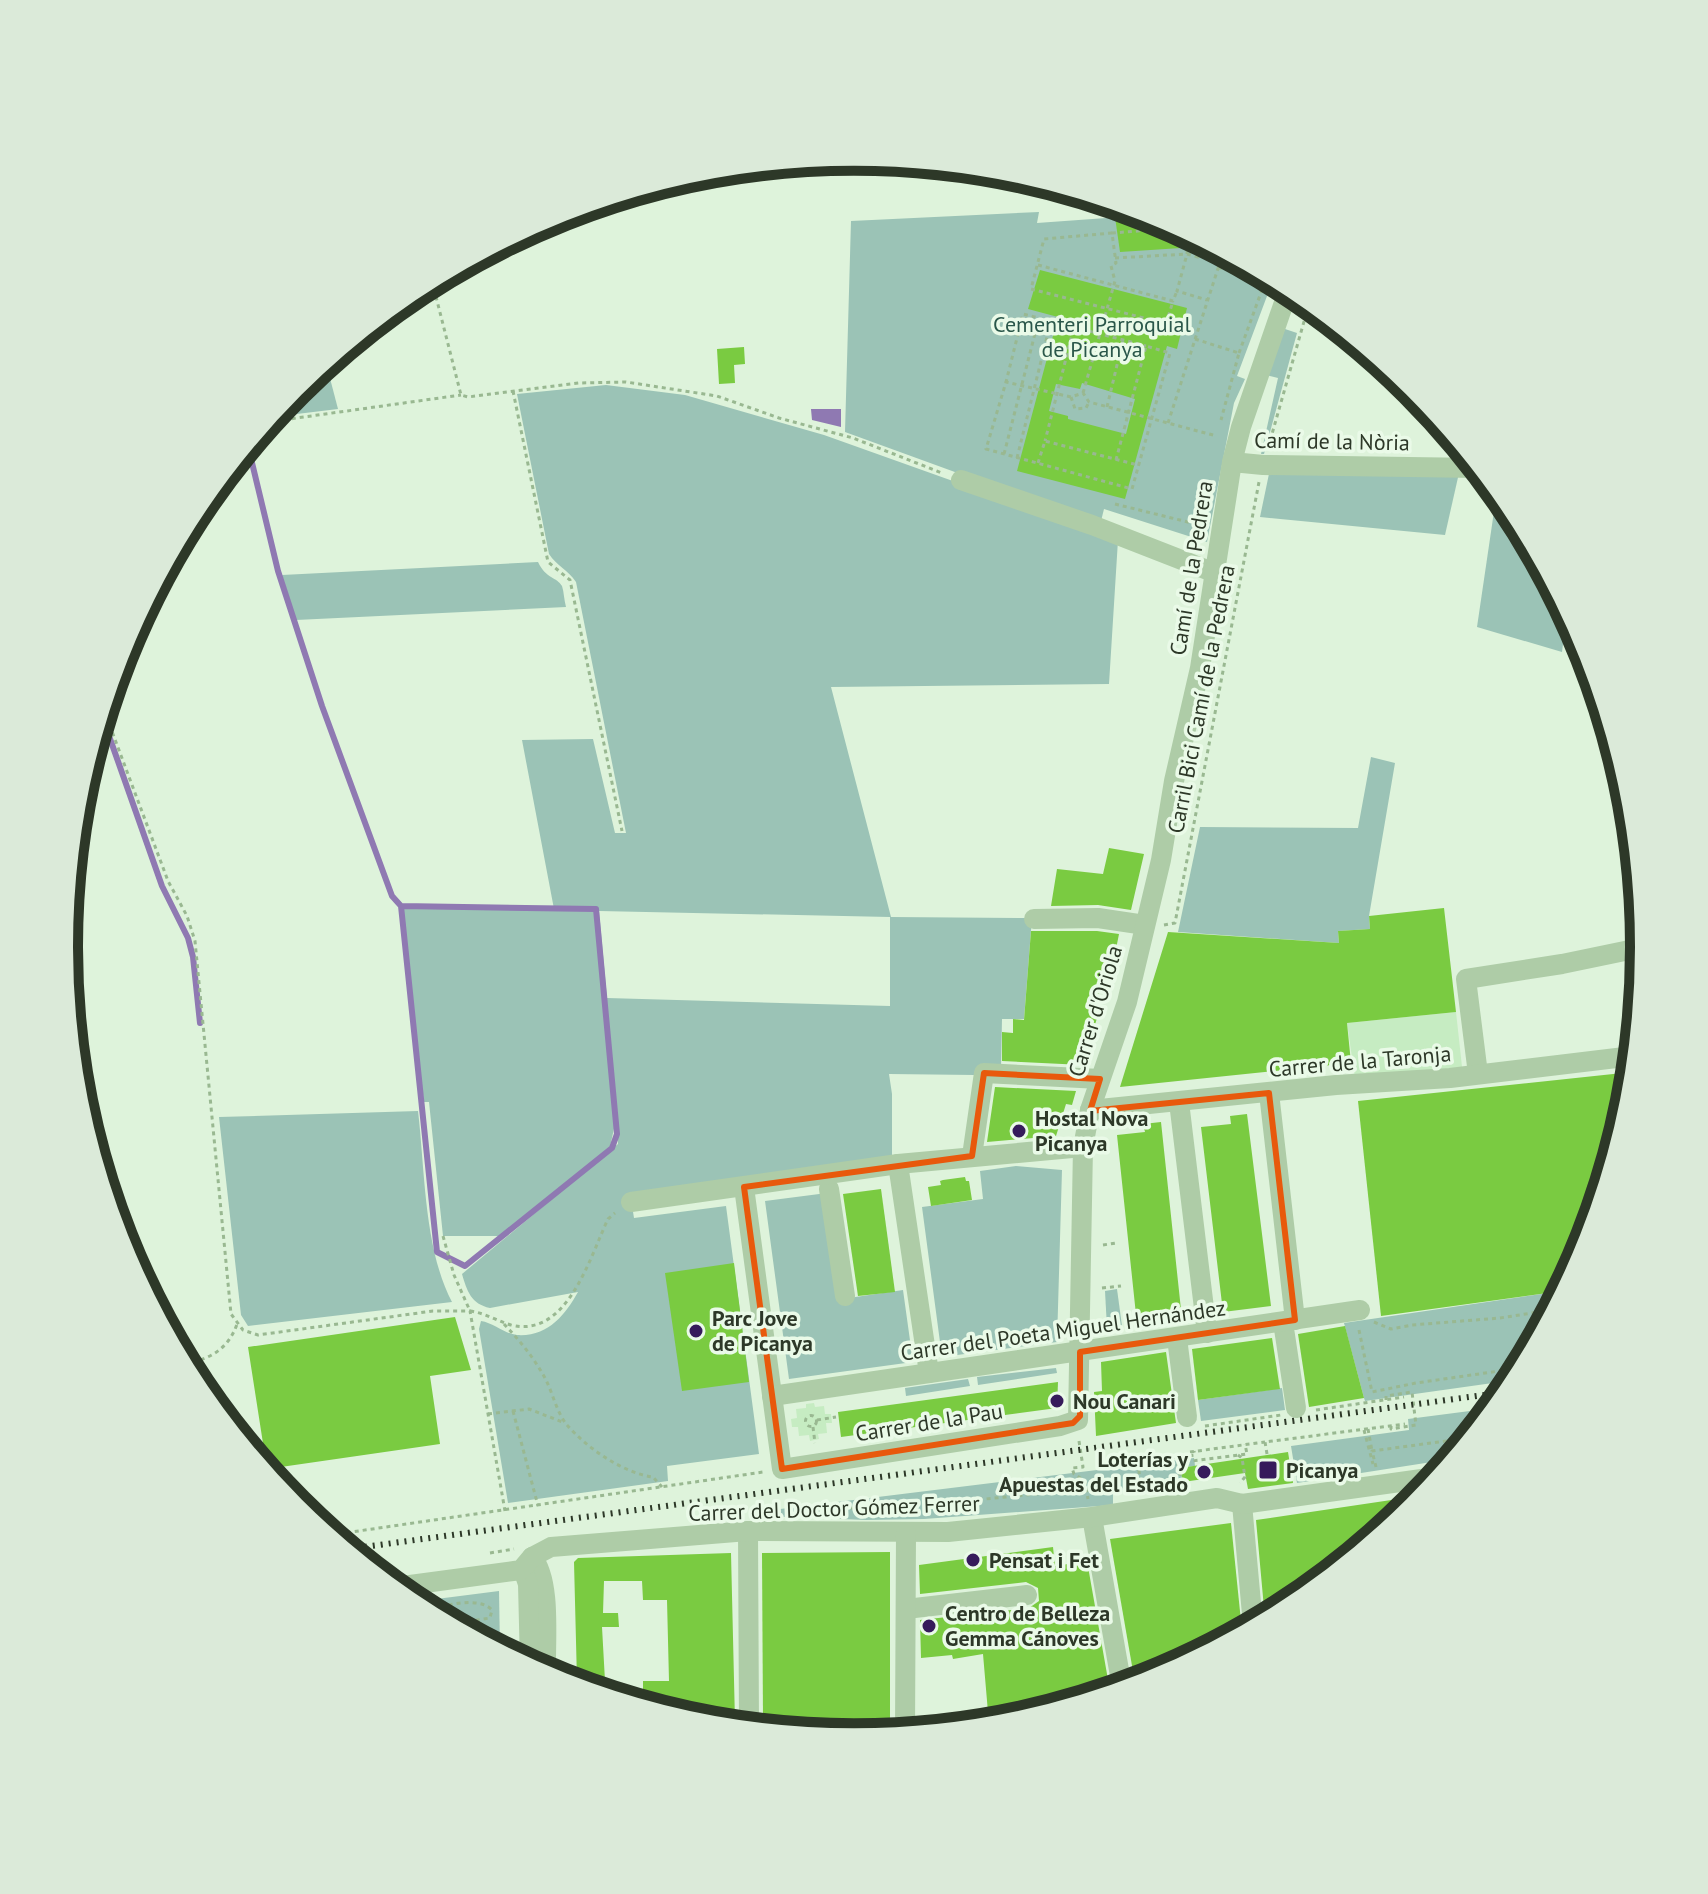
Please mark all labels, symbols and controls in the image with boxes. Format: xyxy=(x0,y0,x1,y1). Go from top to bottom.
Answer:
park label: Cementeri Parroquial de Picanya xyxy=(993,310,1191,363)
street label: Camí de la Nòria xyxy=(1254,426,1410,456)
street label: Camí de la Pedrera xyxy=(1163,479,1219,657)
street label: Carril Bici Camí de la Pedrera xyxy=(1161,562,1241,836)
street label: Carrer d'Oriola xyxy=(1062,942,1128,1080)
street label: Carrer de la Taronja xyxy=(1268,1039,1452,1083)
place label: Hostal Nova Picanya xyxy=(1035,1104,1149,1157)
marker: Hostal Nova Picanya xyxy=(1010,1122,1028,1140)
street label: Carrer del Poeta Miguel Hernández xyxy=(899,1293,1227,1367)
place label: Parc Jove de Picanya xyxy=(712,1304,813,1357)
marker: Parc Jove de Picanya xyxy=(687,1322,705,1340)
place label: Nou Canari xyxy=(1073,1387,1176,1415)
marker: Nou Canari xyxy=(1048,1392,1066,1410)
street label: Carrer de la Pau xyxy=(853,1397,1005,1447)
place label: Loterías y Apuestas del Estado xyxy=(999,1445,1188,1498)
place label: Picanya xyxy=(1286,1456,1358,1484)
marker: Picanya xyxy=(1257,1459,1279,1481)
marker: Loterías y Apuestas del Estado xyxy=(1195,1463,1213,1481)
street label: Carrer del Doctor Gómez Ferrer xyxy=(688,1489,981,1527)
place label: Pensat i Fet xyxy=(989,1546,1099,1574)
marker: Pensat i Fet xyxy=(964,1551,982,1569)
place label: Centro de Belleza Gemma Cánoves xyxy=(945,1599,1110,1652)
marker: Centro de Belleza Gemma Cánoves xyxy=(920,1617,938,1635)

